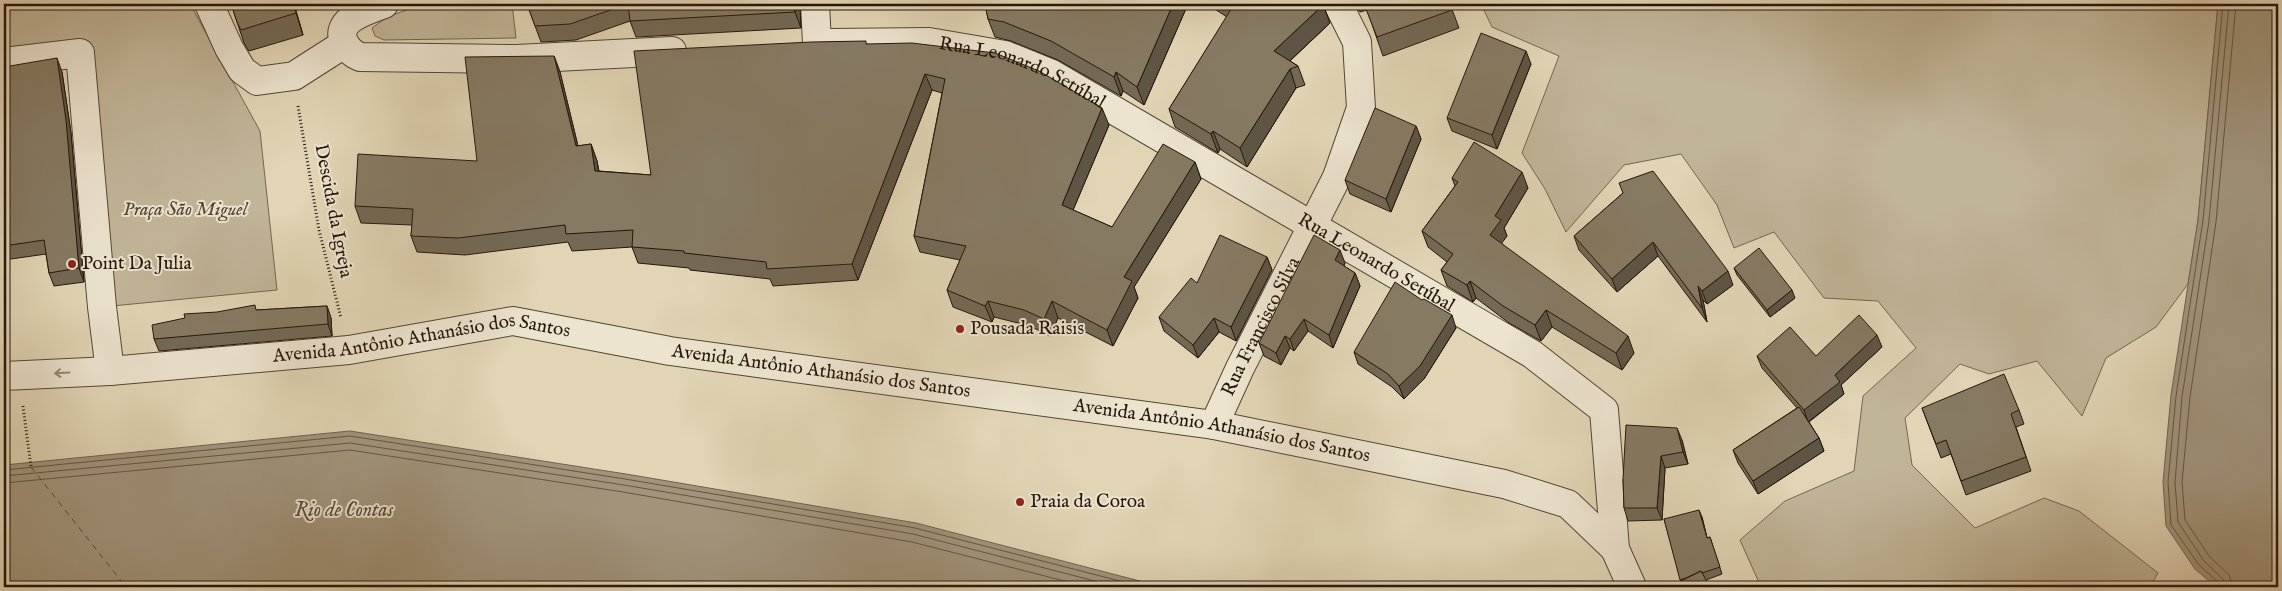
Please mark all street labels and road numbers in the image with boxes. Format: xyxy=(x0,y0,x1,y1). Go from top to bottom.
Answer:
street label: Rua Leonardo Setúbal xyxy=(937,32,1111,115)
street label: Descida da Igreja xyxy=(308,142,358,281)
street label: Rua Leonardo Setúbal xyxy=(1293,208,1459,319)
street label: Rua Francisco Silva xyxy=(1217,252,1307,400)
street label: Avenida Antônio Athanásio dos Santos xyxy=(271,309,572,369)
street label: Avenida Antônio Athanásio dos Santos xyxy=(669,339,972,404)
street label: Avenida Antônio Athanásio dos Santos xyxy=(1071,394,1372,468)

